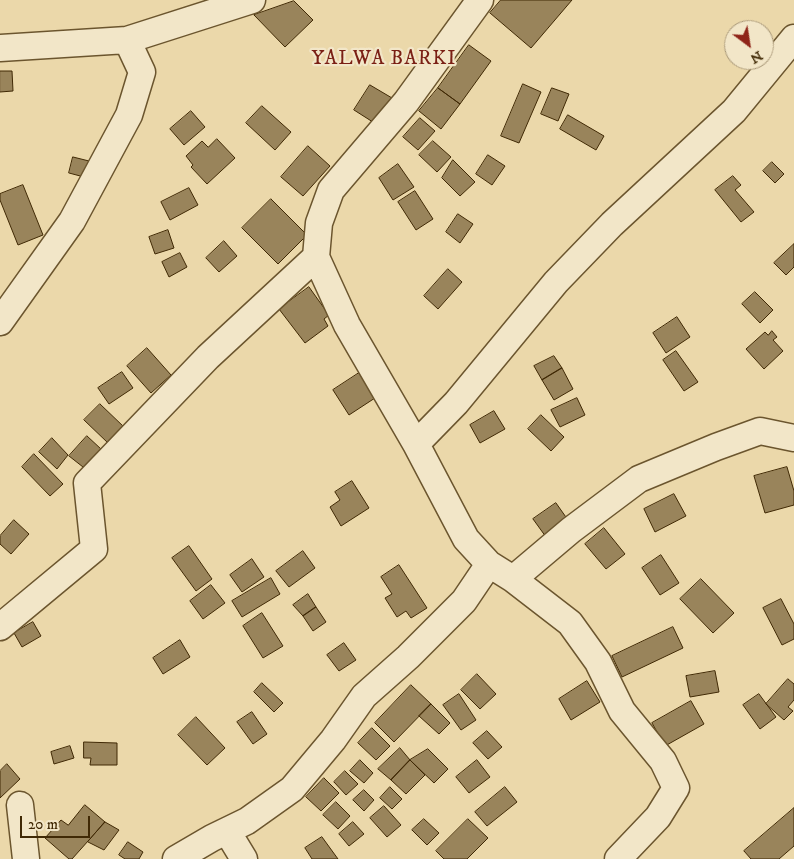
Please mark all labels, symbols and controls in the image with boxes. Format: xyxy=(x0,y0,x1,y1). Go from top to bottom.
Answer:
north arrow xyxy=(724,20,774,70)
text: N xyxy=(747,46,766,68)
district label: YALWA BARKI xyxy=(310,48,458,72)
scale bar xyxy=(22,806,92,838)
text: 20 m xyxy=(28,815,58,834)

